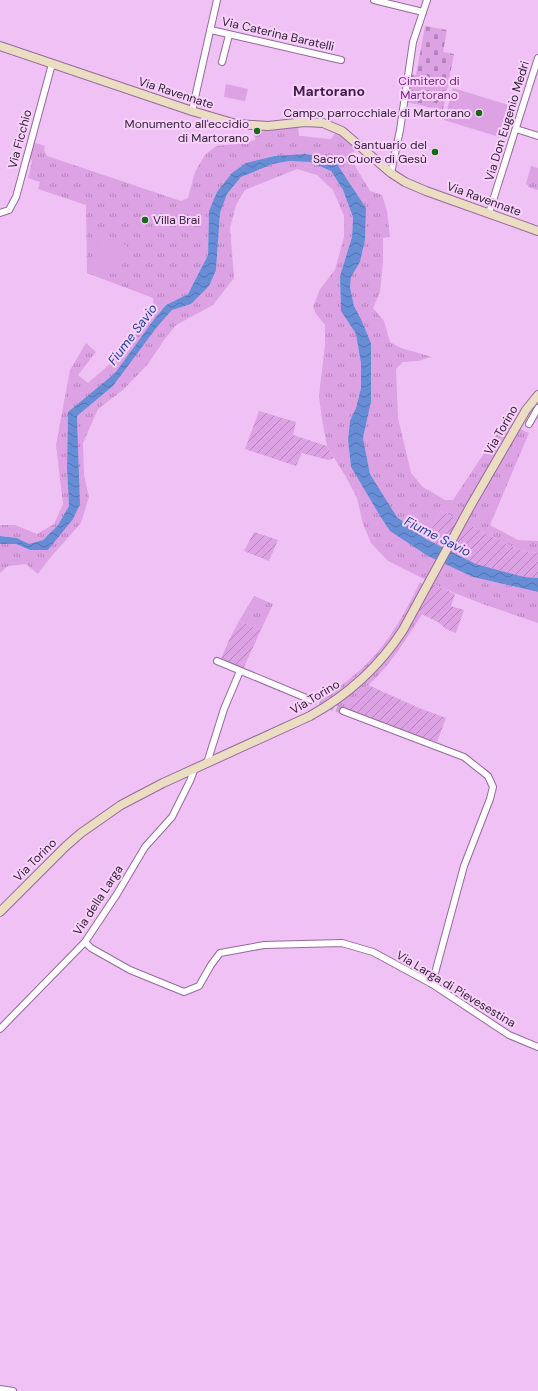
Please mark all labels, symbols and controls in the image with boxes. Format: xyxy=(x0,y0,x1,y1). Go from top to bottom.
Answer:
street label: Via Caterina Baratelli xyxy=(220,13,336,55)
street label: Via Don Eugenio Medri xyxy=(481,59,533,183)
street label: Via Ravennate xyxy=(136,73,216,113)
park label: Cimitero di Martorano xyxy=(398,73,460,103)
district label: Martorano xyxy=(293,82,365,100)
place label: Campo parrocchiale di Martorano xyxy=(284,105,471,121)
street label: Via Ficchio xyxy=(4,108,36,170)
marker: Campo parrocchiale di Martorano xyxy=(474,108,484,118)
place label: Monumento all'eccidio di Martorano xyxy=(125,116,249,146)
marker: Monumento all'eccidio di Martorano xyxy=(252,126,262,136)
place label: Santuario del Sacro Cuore di Gesù xyxy=(313,137,427,167)
marker: Santuario del Sacro Cuore di Gesù xyxy=(430,147,440,157)
street label: Via Ravennate xyxy=(445,178,524,220)
place label: Villa Brai xyxy=(153,212,200,228)
marker: Villa Brai xyxy=(140,215,150,225)
water label: Fiume Savio xyxy=(104,300,161,368)
street label: Via Torino xyxy=(480,402,522,458)
water label: Fiume Savio xyxy=(402,512,474,561)
street label: Via Torino xyxy=(287,676,343,718)
street label: Via Torino xyxy=(10,835,60,885)
street label: Via della Larga xyxy=(69,862,127,938)
street label: Via Larga di Pievesestina xyxy=(393,947,519,1031)

